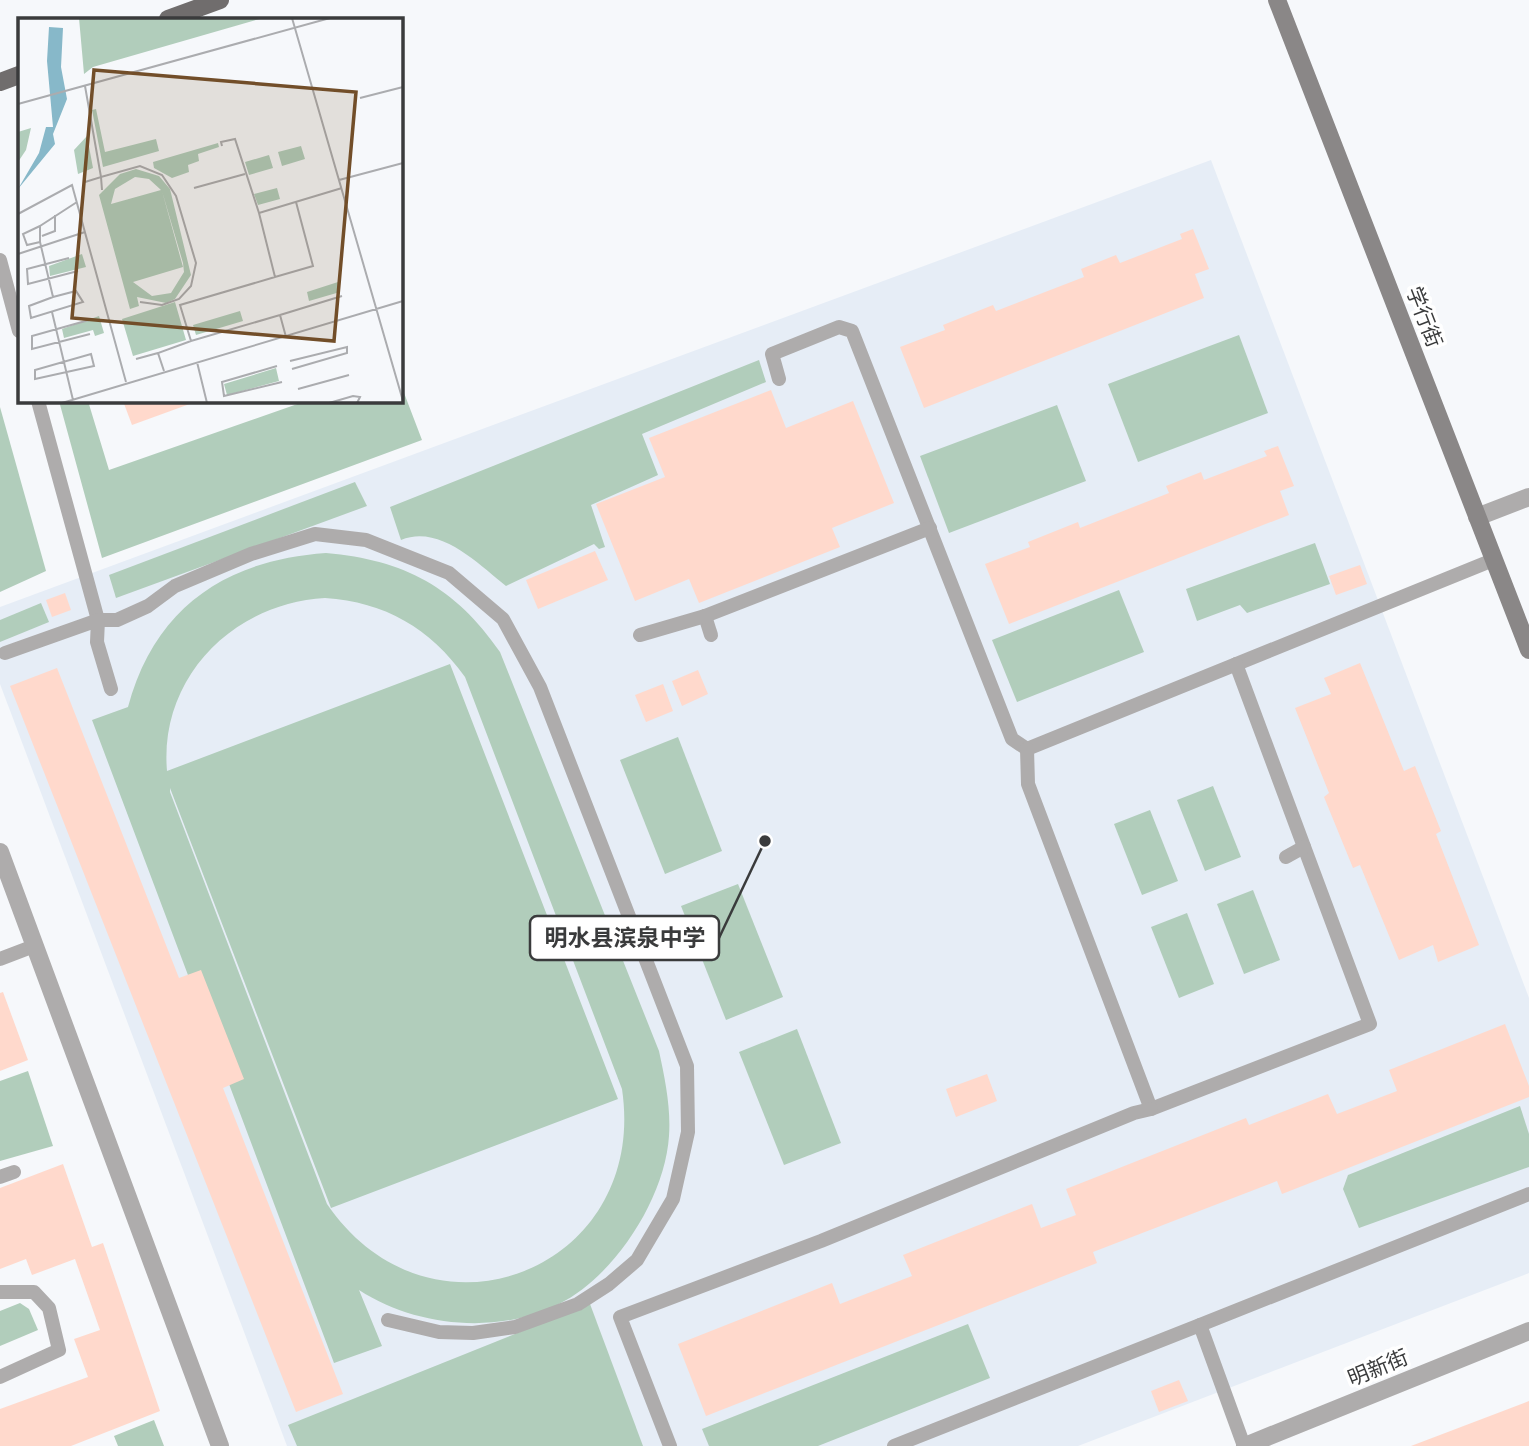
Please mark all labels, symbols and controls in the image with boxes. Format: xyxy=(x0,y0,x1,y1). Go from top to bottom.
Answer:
inset map xyxy=(18,18,402,402)
street label: 学行街 xyxy=(1402,283,1447,351)
callout: 明水县滨泉中学 xyxy=(530,916,719,960)
text: 明水县滨泉中学 xyxy=(545,924,706,952)
street label: 明新街 xyxy=(1344,1344,1412,1391)

